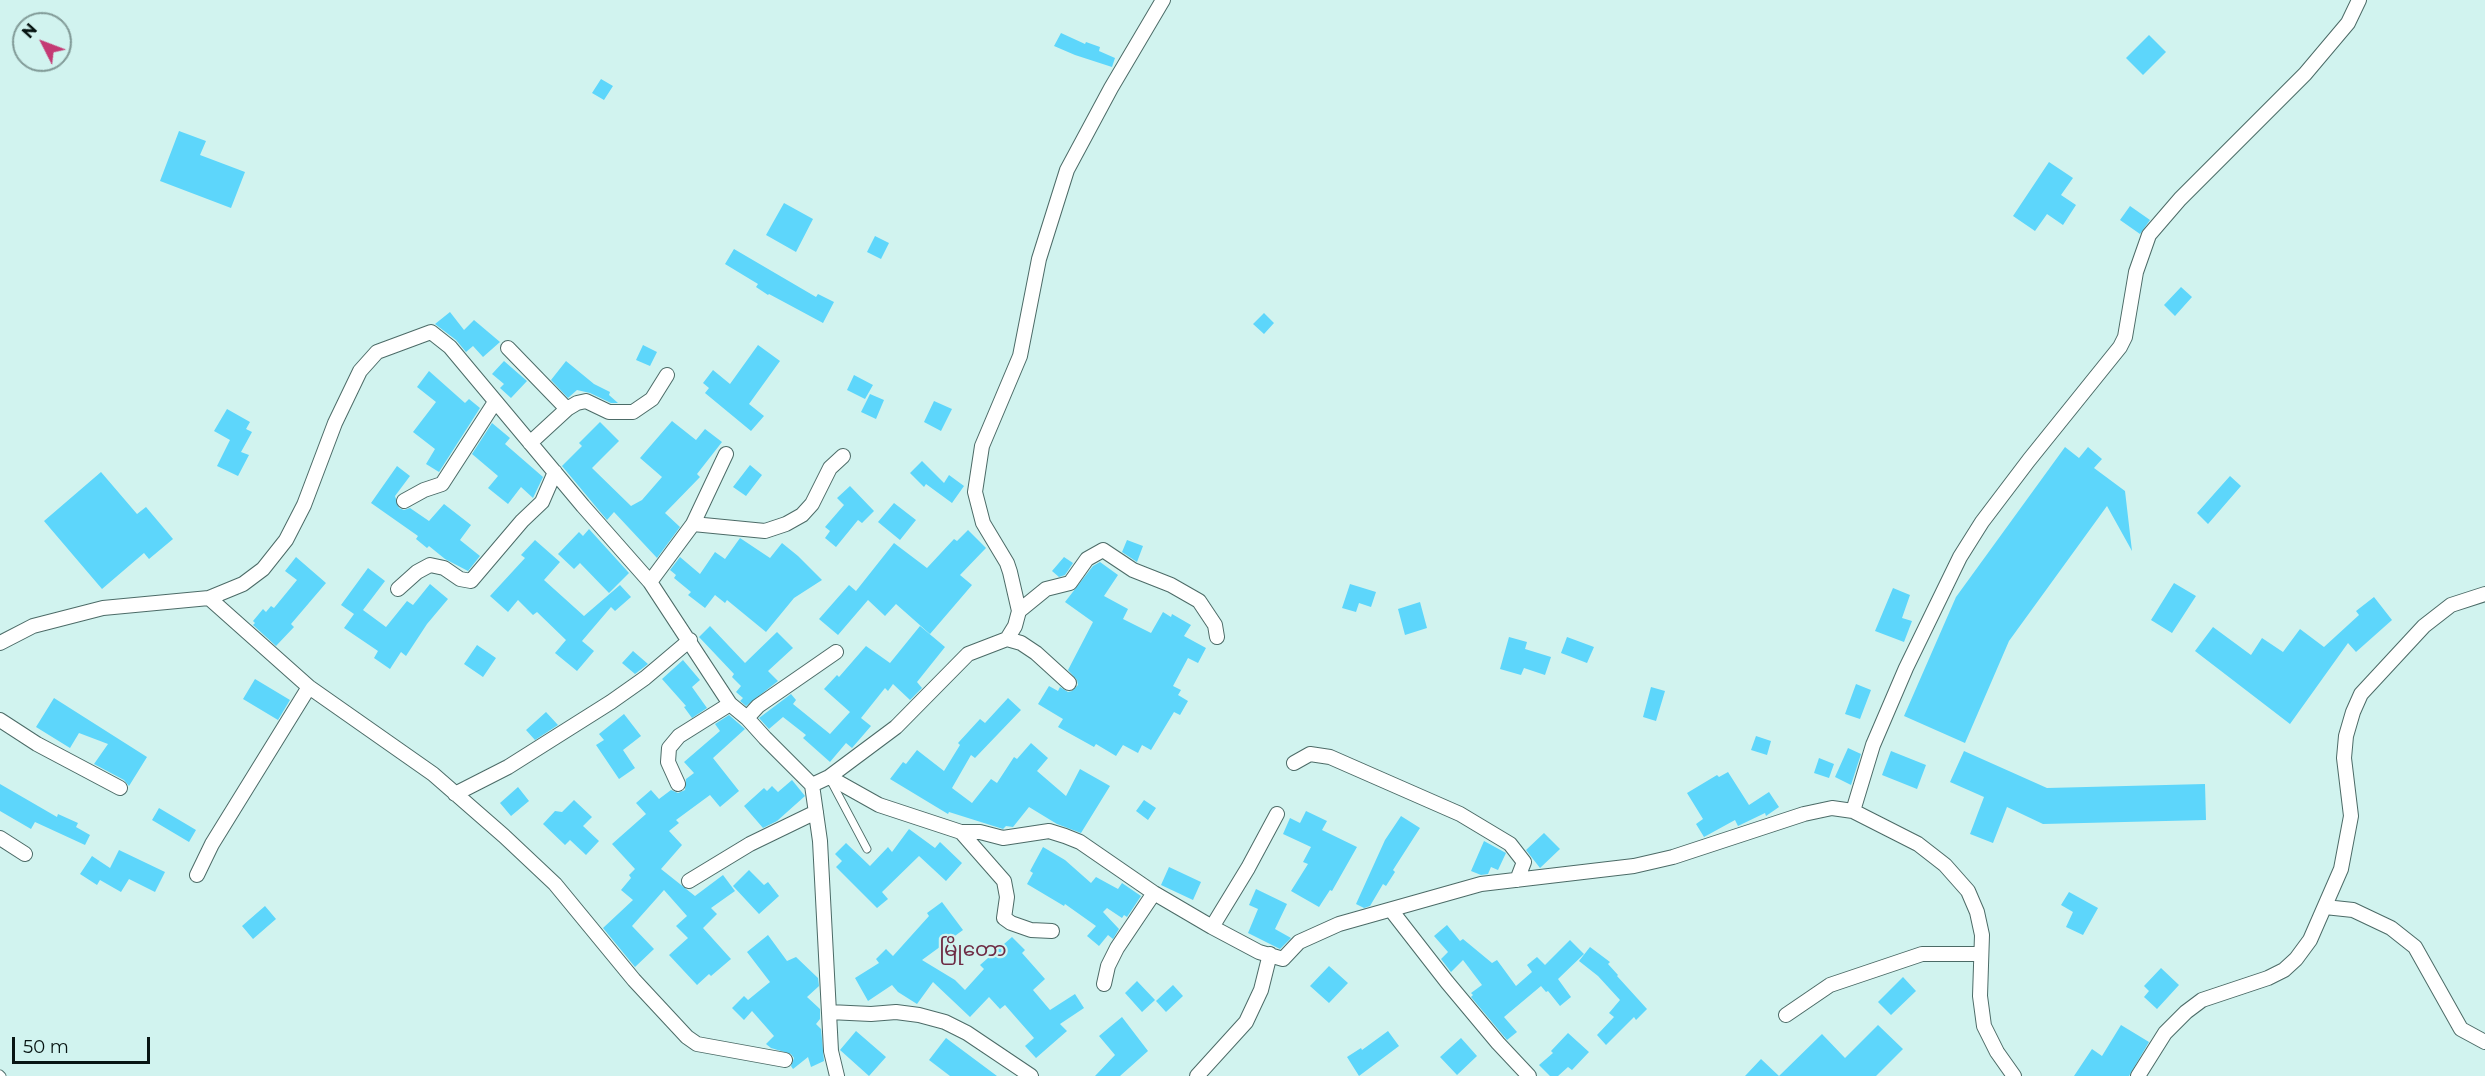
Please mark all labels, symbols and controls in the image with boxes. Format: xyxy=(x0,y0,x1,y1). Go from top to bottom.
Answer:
north arrow xyxy=(12,12,72,72)
text: N xyxy=(18,20,41,42)
district label: မြိုတော xyxy=(939,938,1007,962)
scale bar xyxy=(15,1025,153,1063)
text: 50 m xyxy=(23,1036,69,1058)

